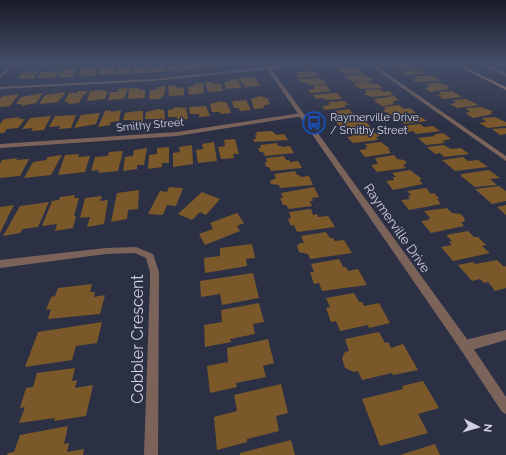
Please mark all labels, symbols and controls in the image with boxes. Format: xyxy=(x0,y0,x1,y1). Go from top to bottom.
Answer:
bus stop icon: Raymerville Drive / Smithy Street xyxy=(301,110,327,136)
place label: Raymerville Drive / Smithy Street xyxy=(330,111,420,137)
street label: Smithy Street xyxy=(116,116,185,134)
street label: Raymerville Drive xyxy=(361,181,434,276)
street label: Cobbler Crescent xyxy=(128,274,147,404)
north arrow xyxy=(458,407,498,447)
text: N xyxy=(481,423,494,433)

